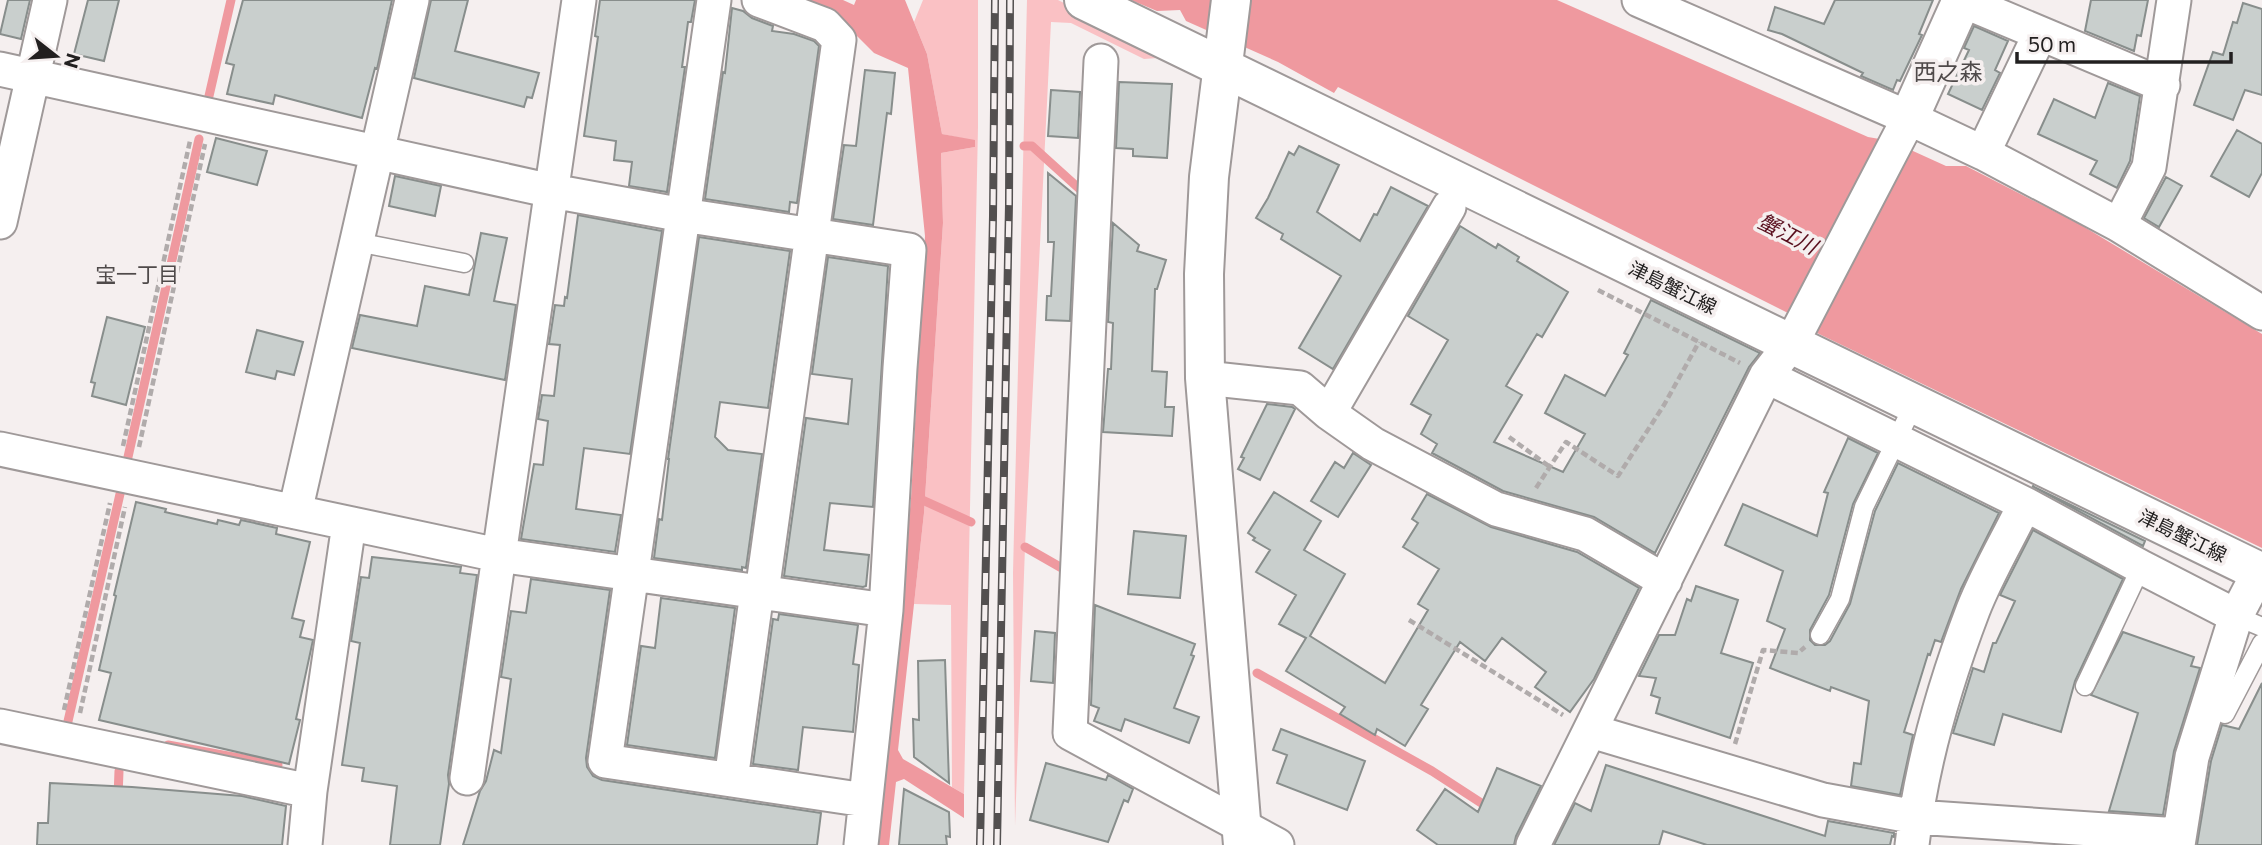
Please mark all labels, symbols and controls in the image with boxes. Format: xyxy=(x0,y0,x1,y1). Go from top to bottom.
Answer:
north arrow xyxy=(21,21,91,91)
scale bar xyxy=(2017,21,2230,65)
text: 50 m xyxy=(2028,31,2076,56)
text: N xyxy=(60,51,86,71)
district label: 西之森 xyxy=(1914,57,1983,85)
water label: 蟹江川 xyxy=(1754,208,1824,259)
street label: 津島蟹江線 xyxy=(1625,256,1721,318)
district label: 宝一丁目 xyxy=(95,261,179,286)
street label: 津島蟹江線 xyxy=(2135,504,2231,566)

